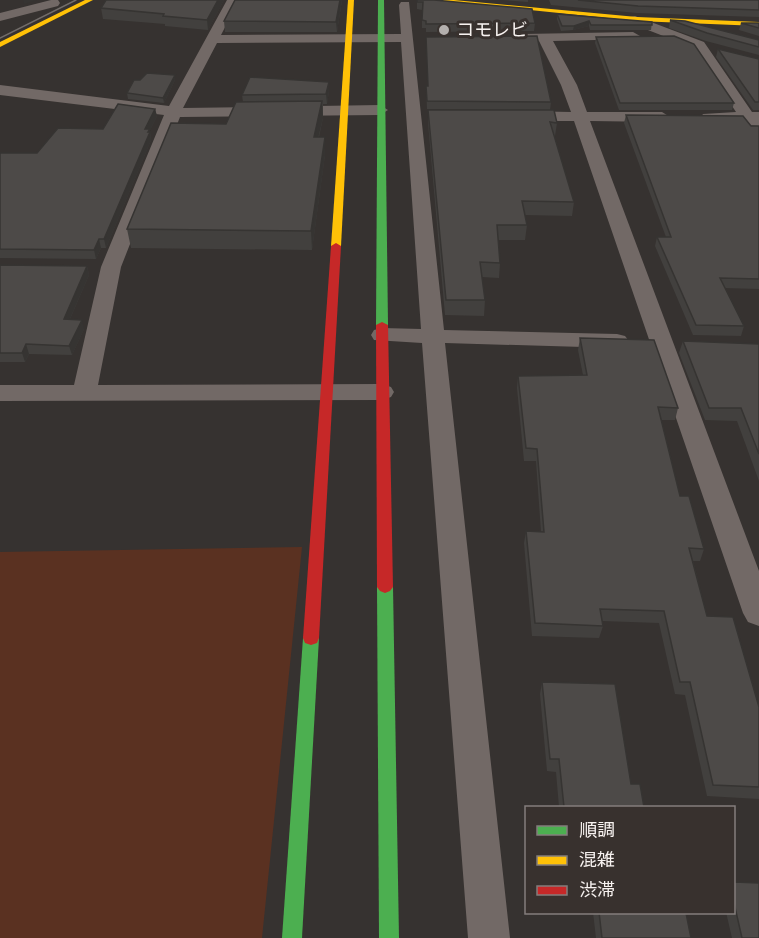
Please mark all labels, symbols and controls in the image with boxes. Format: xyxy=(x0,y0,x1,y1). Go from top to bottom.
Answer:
place label: コモレビ xyxy=(456,19,528,40)
marker: コモレビ xyxy=(437,23,451,37)
legend xyxy=(525,806,735,914)
text: 順調 xyxy=(579,819,615,840)
text: 混雑 xyxy=(579,849,615,870)
text: 渋滞 xyxy=(579,879,615,900)

